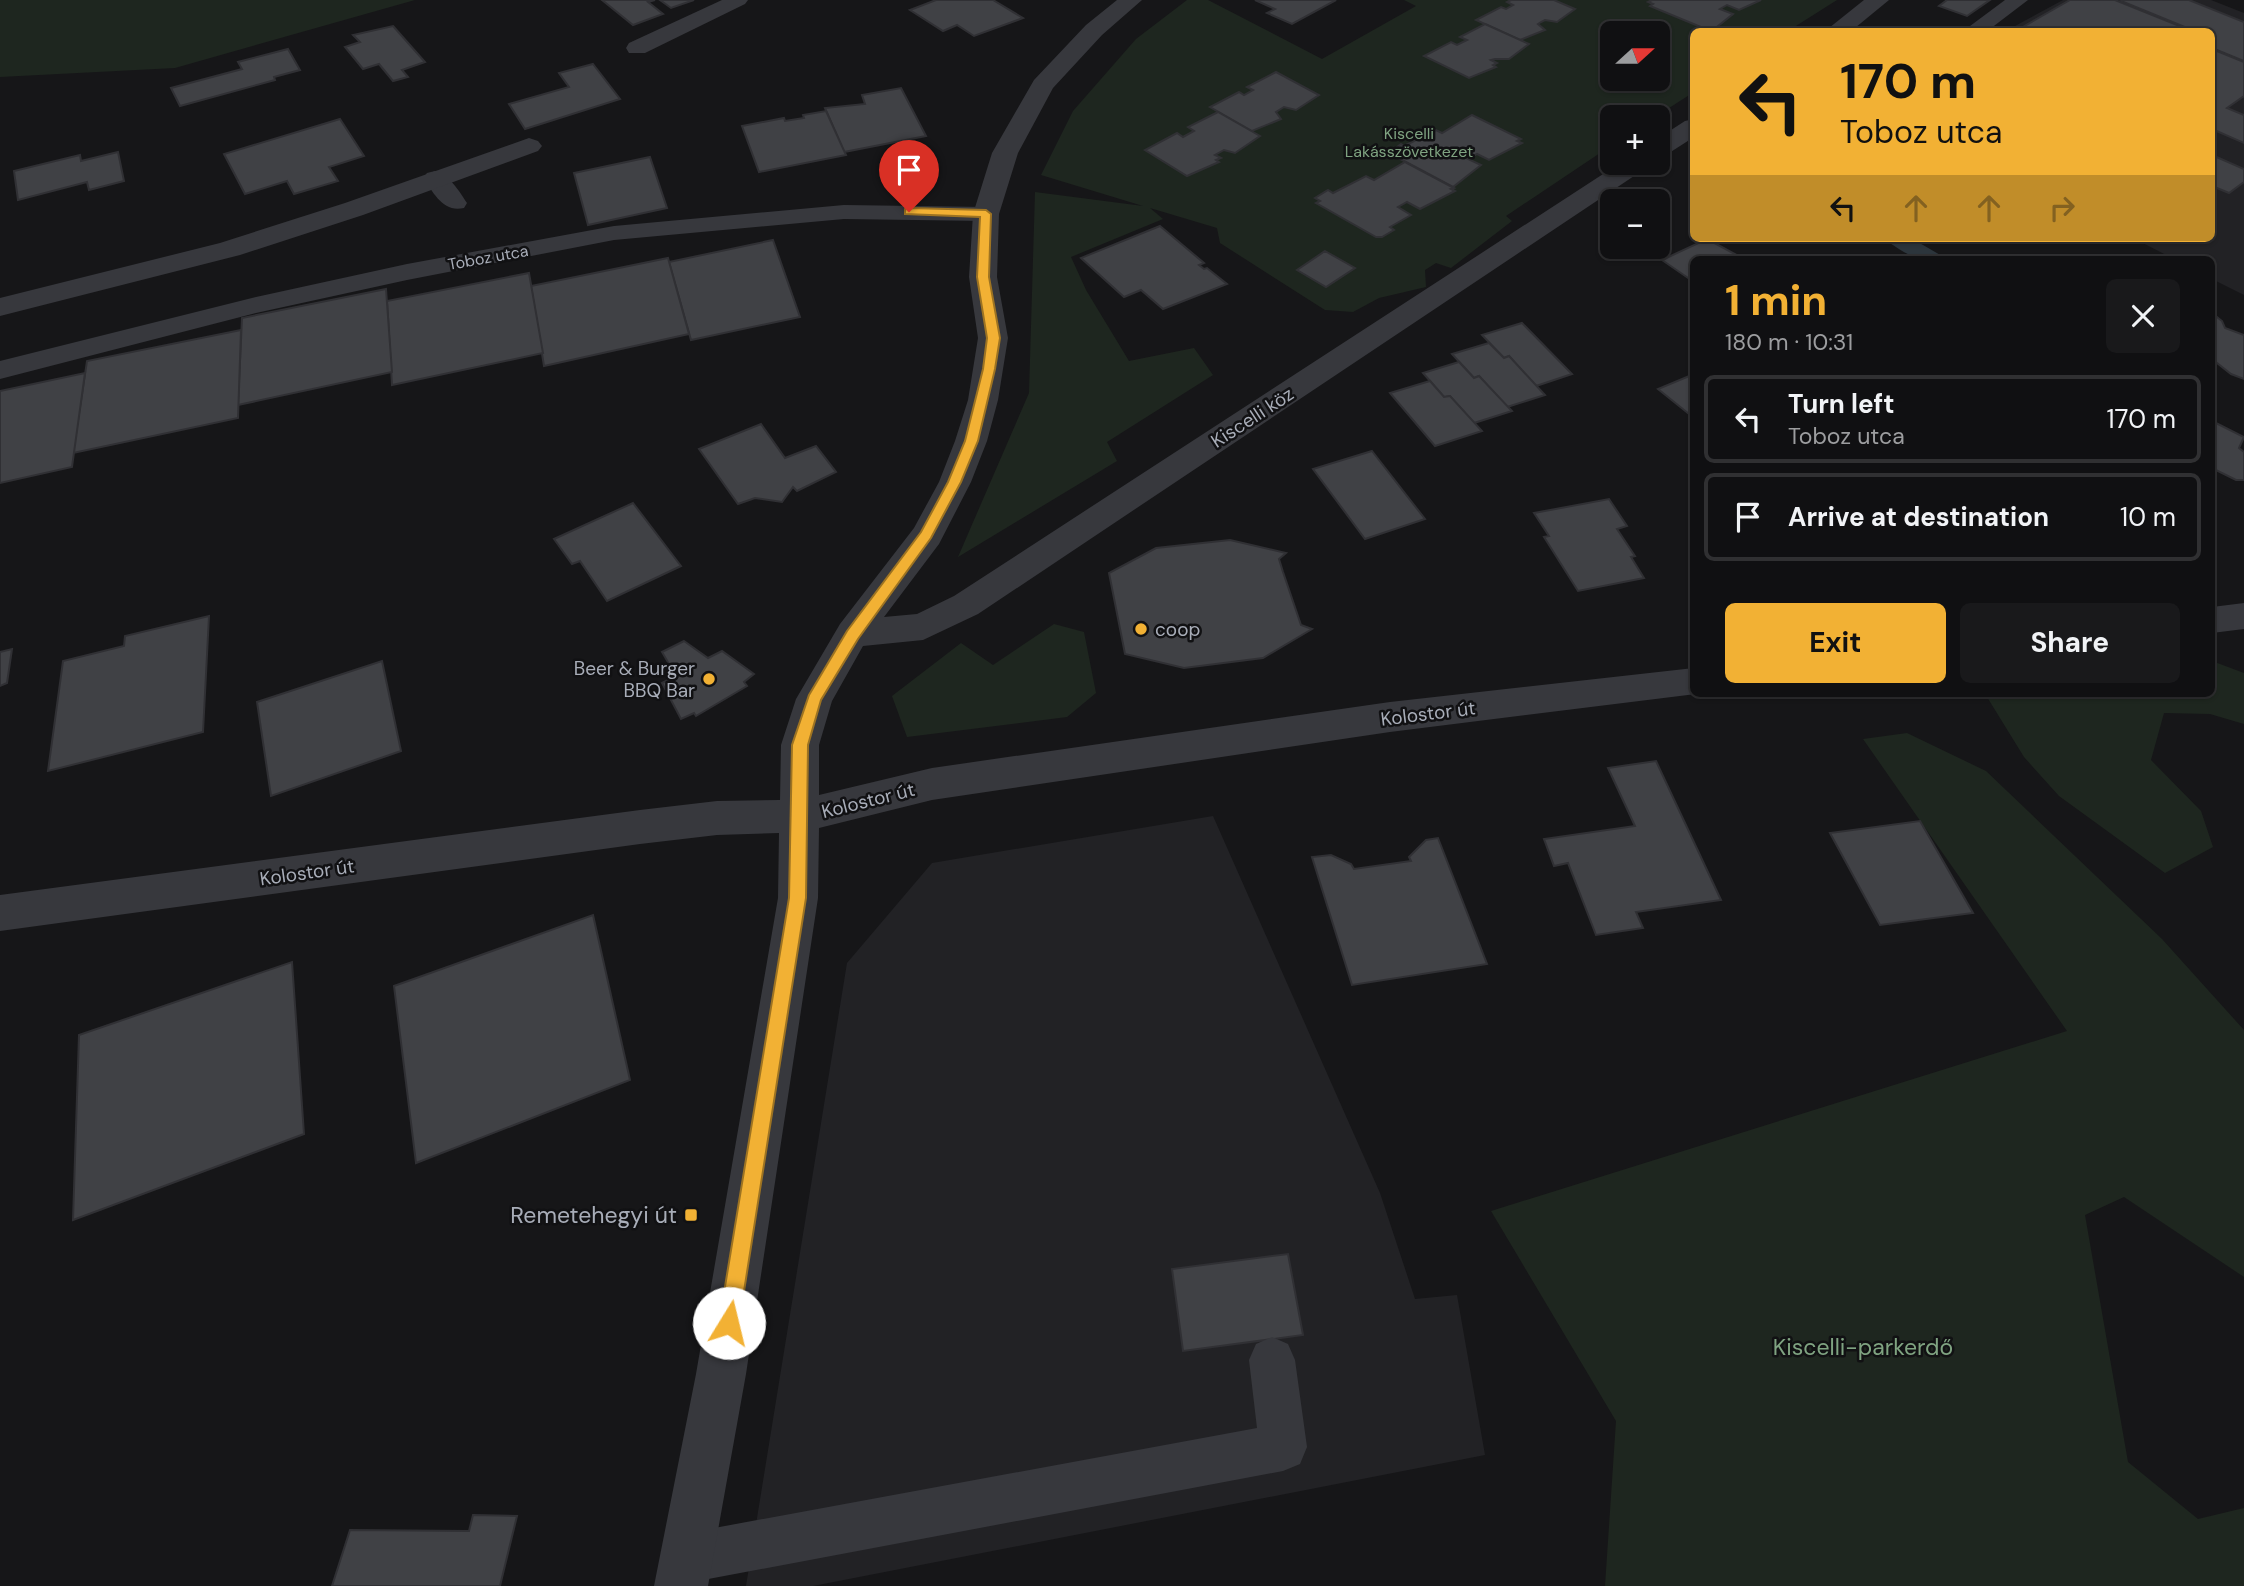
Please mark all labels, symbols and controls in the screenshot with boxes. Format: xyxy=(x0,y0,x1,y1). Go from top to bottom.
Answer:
north arrow xyxy=(1600,21,1670,91)
map controls xyxy=(1600,21,1670,259)
text: 170 m xyxy=(1840,49,1976,113)
icon: left xyxy=(1725,56,1816,147)
button: + xyxy=(1600,105,1670,175)
text: Toboz utca xyxy=(1840,111,2002,153)
park label: Kiscelli Lakásszövetkezet xyxy=(1345,123,1473,162)
pin xyxy=(879,140,939,212)
icon: arrive xyxy=(890,151,928,189)
button: − xyxy=(1600,189,1670,259)
icon: left xyxy=(1824,189,1862,227)
icon: ahead xyxy=(1897,189,1935,227)
icon: ahead xyxy=(1970,189,2008,227)
icon: right xyxy=(2043,189,2081,227)
street label: Toboz utca xyxy=(446,240,530,275)
text: 1 min xyxy=(1725,273,1827,328)
button: close xyxy=(2106,279,2180,353)
text: 180 m · 10:31 xyxy=(1725,327,1853,357)
street label: Kiscelli köz xyxy=(1206,381,1298,453)
text: Turn left xyxy=(1788,387,1895,421)
icon: left xyxy=(1729,400,1767,438)
text: 170 m xyxy=(2107,402,2176,436)
text: Toboz utca xyxy=(1788,421,1905,451)
icon: arrive xyxy=(1729,498,1767,536)
text: Arrive at destination xyxy=(1788,500,2049,534)
text: 10 m xyxy=(2120,500,2176,534)
button: Exit xyxy=(1725,603,1946,683)
button: Share xyxy=(1960,603,2180,683)
place label: coop xyxy=(1155,617,1200,642)
marker: coop xyxy=(1133,621,1149,637)
place label: Beer & Burger BBQ Bar xyxy=(574,656,695,703)
marker: Beer & Burger BBQ Bar xyxy=(701,671,717,687)
street label: Kolostor út xyxy=(1379,695,1477,732)
street label: Kolostor út xyxy=(819,777,917,824)
street label: Kolostor út xyxy=(258,853,356,892)
place label: Remetehegyi út xyxy=(510,1200,677,1230)
marker: Remetehegyi út xyxy=(683,1207,699,1223)
position arrow xyxy=(692,1286,766,1360)
park label: Kiscelli-parkerdő xyxy=(1773,1332,1953,1362)

